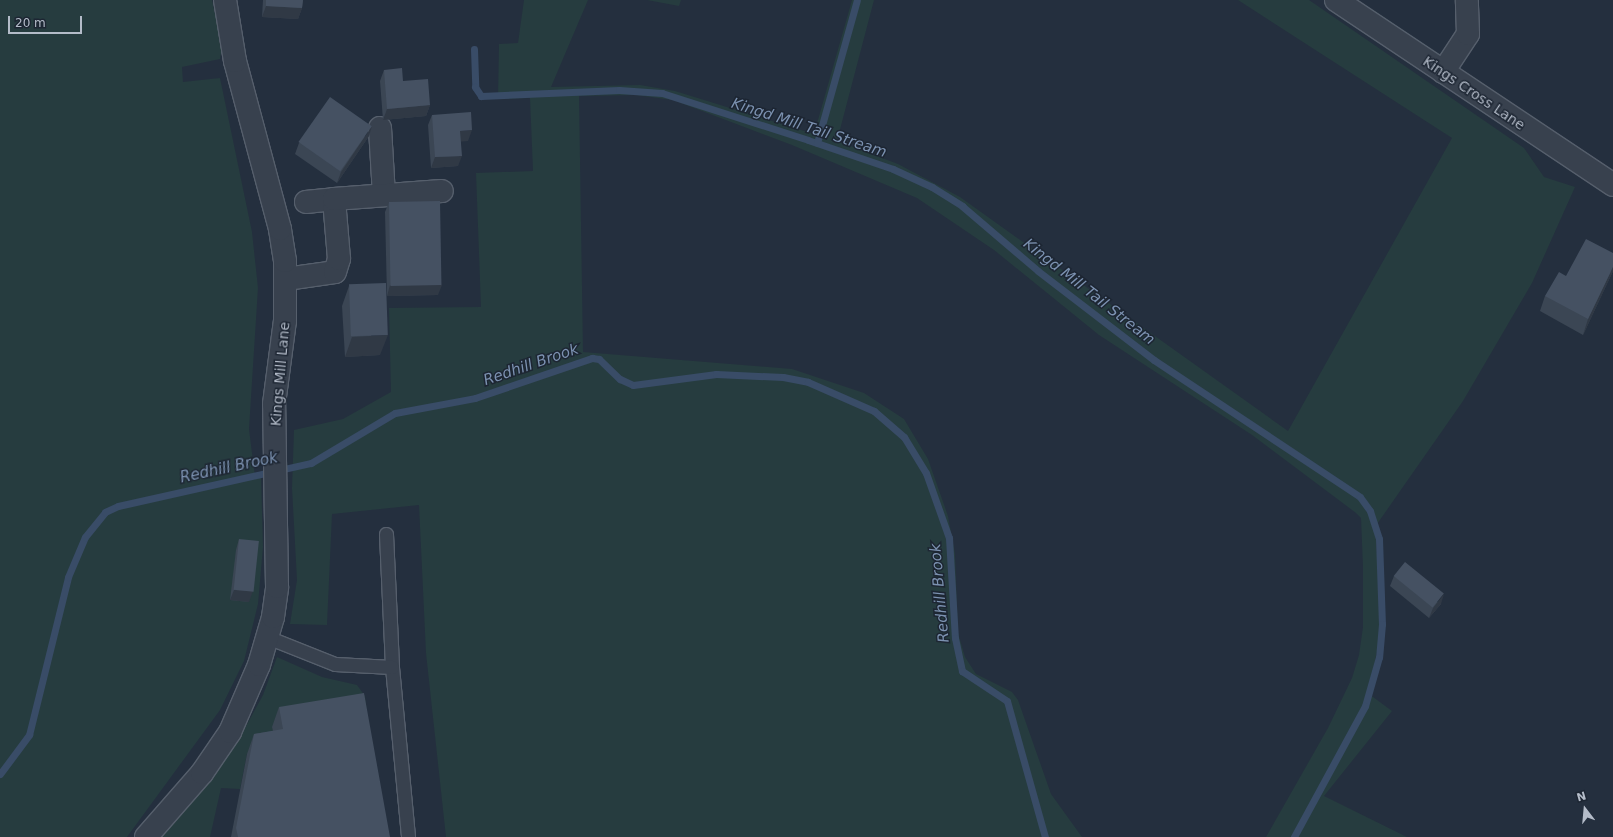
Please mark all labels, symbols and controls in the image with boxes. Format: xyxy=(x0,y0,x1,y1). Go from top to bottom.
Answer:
scale bar xyxy=(10,8,84,34)
text: 20 m xyxy=(15,16,46,30)
street label: Kings Cross Lane xyxy=(1420,53,1528,133)
water label: Kingd Mill Tail Stream xyxy=(729,94,889,162)
water label: Kingd Mill Tail Stream xyxy=(1020,235,1158,349)
street label: Kings Mill Lane xyxy=(267,321,293,427)
water label: Redhill Brook xyxy=(481,340,581,390)
water label: Redhill Brook xyxy=(178,449,280,487)
water label: Redhill Brook xyxy=(927,543,953,643)
north arrow xyxy=(1565,789,1605,829)
text: N xyxy=(1575,789,1588,805)

